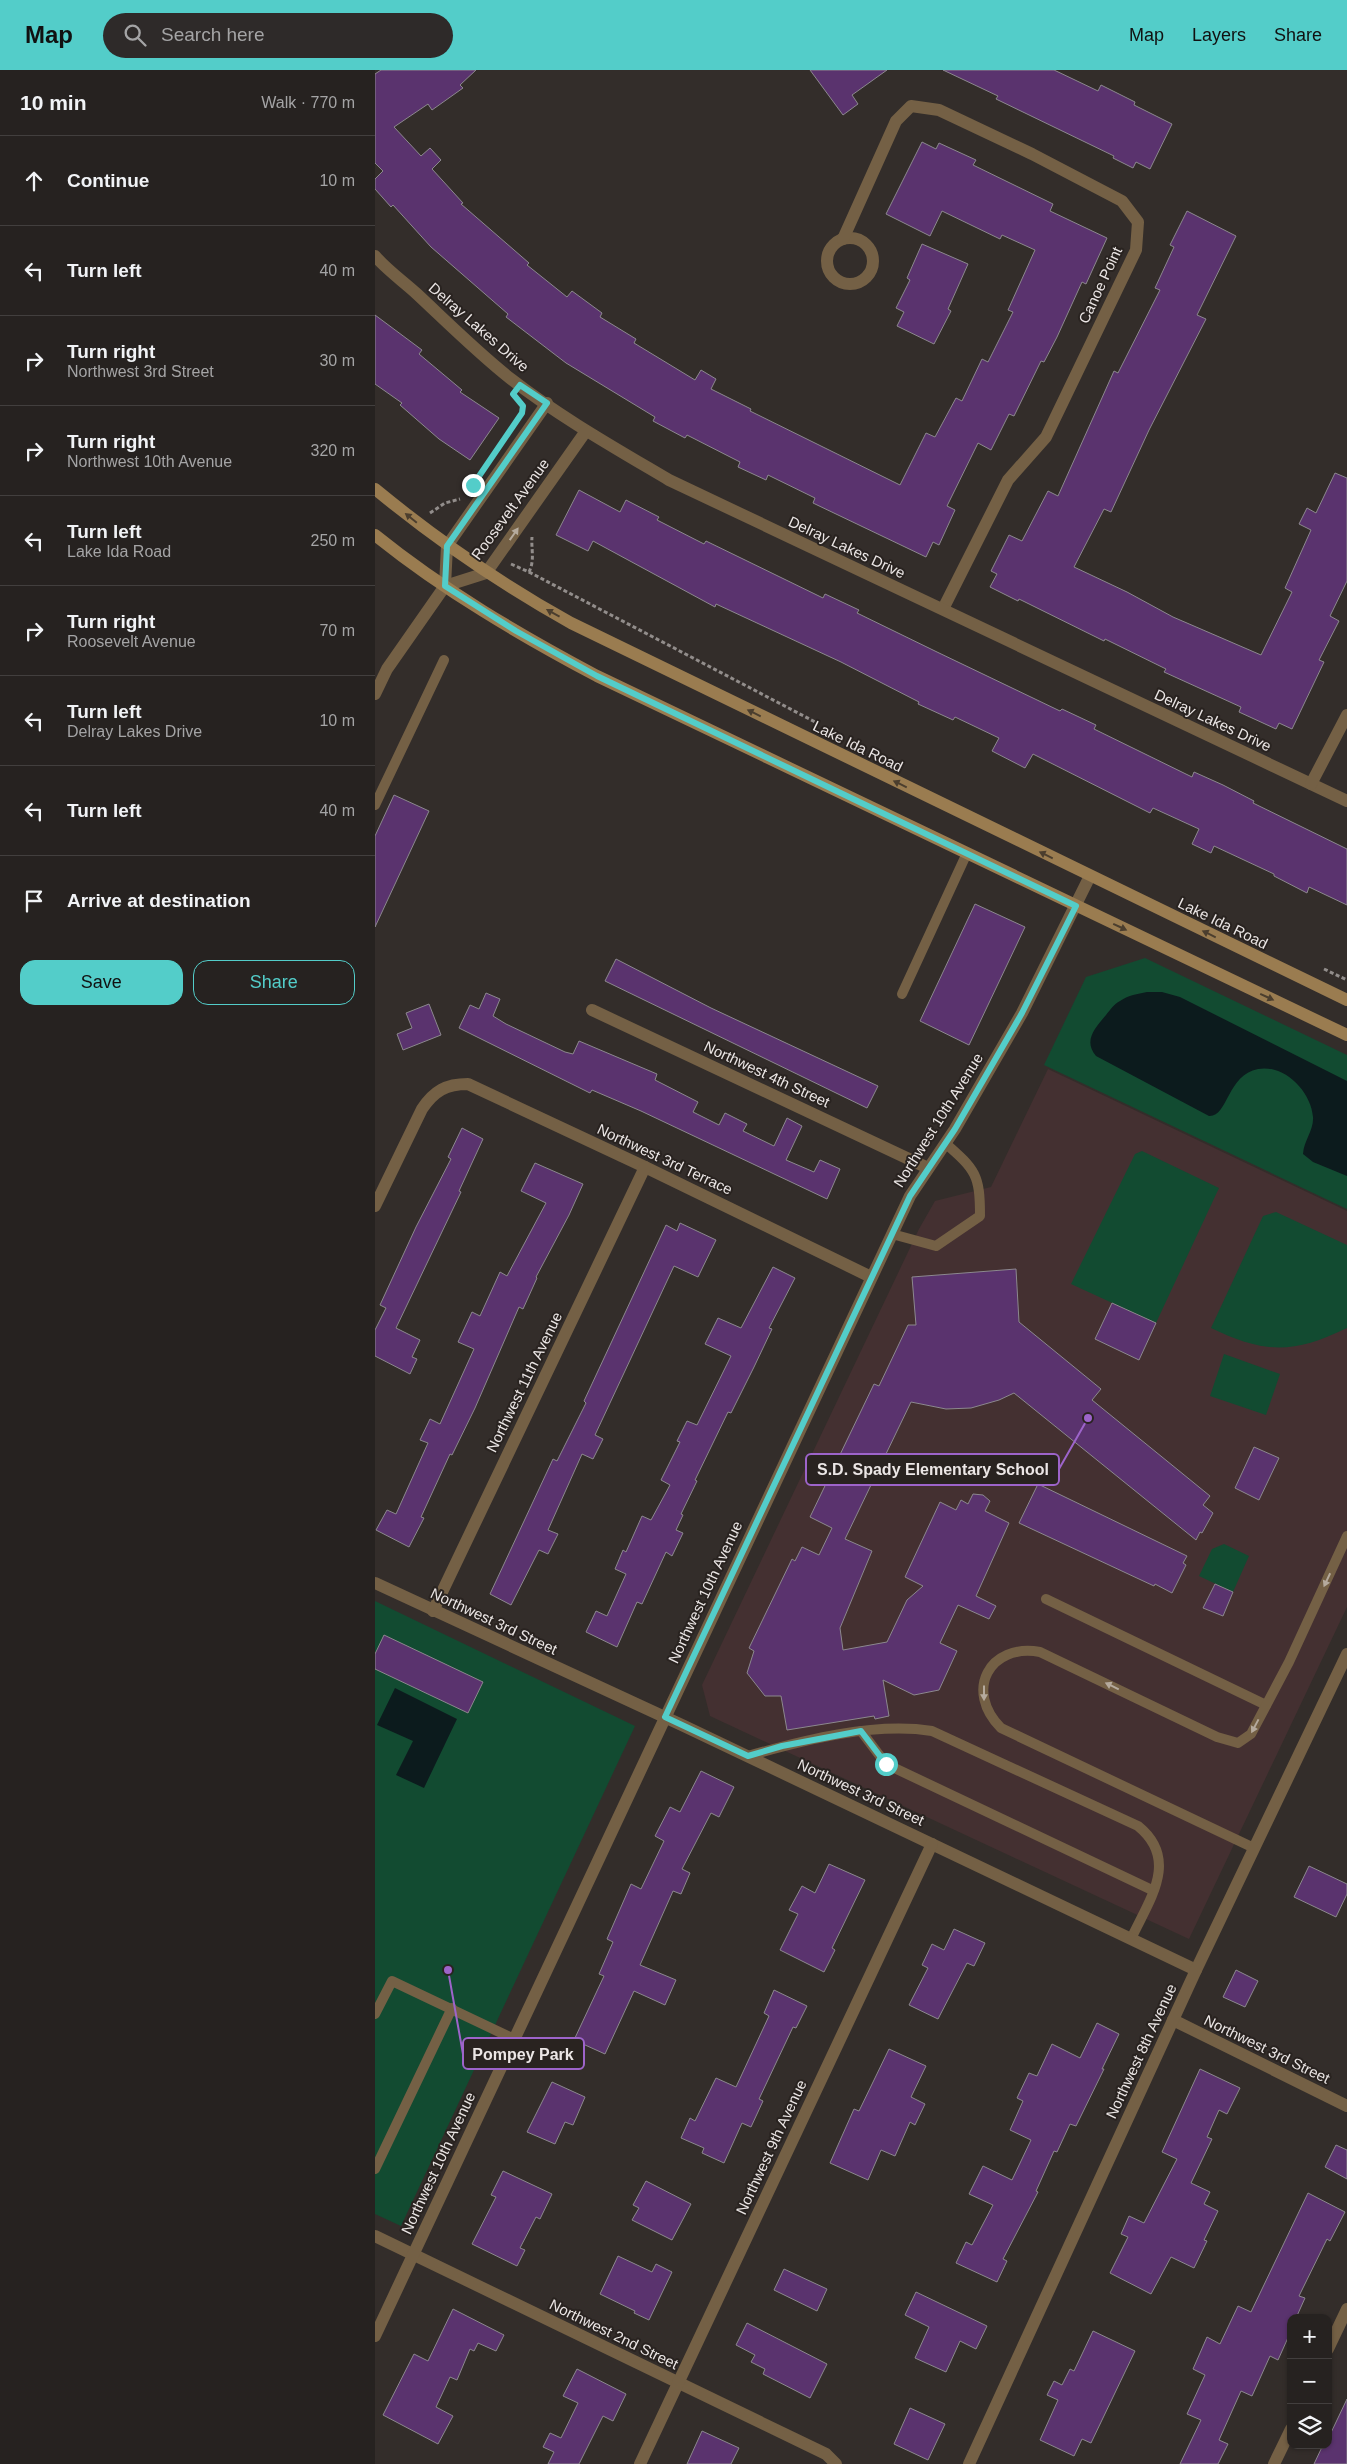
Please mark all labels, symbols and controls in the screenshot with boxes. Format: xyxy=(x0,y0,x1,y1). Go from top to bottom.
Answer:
search box xyxy=(103,13,453,58)
text: Map xyxy=(25,21,73,48)
icon: search xyxy=(121,21,149,49)
text: Search here xyxy=(161,24,265,45)
text: Map xyxy=(1129,25,1164,45)
text: Layers xyxy=(1192,25,1246,45)
text: Share xyxy=(1274,25,1322,45)
text: 10 min xyxy=(20,91,87,114)
text: Walk · 770 m xyxy=(261,94,355,111)
icon: ahead xyxy=(20,167,48,195)
text: Continue xyxy=(67,170,149,191)
text: 10 m xyxy=(319,172,355,189)
street label: Canoe Point xyxy=(1075,243,1126,326)
icon: left xyxy=(20,257,48,285)
text: Turn left xyxy=(67,260,142,281)
text: 40 m xyxy=(319,262,355,279)
street label: Delray Lakes Drive xyxy=(426,279,532,375)
text: Turn right xyxy=(67,341,155,362)
icon: right xyxy=(20,347,48,375)
text: 30 m xyxy=(319,352,355,369)
text: Northwest 3rd Street xyxy=(67,363,214,380)
text: Turn right xyxy=(67,431,155,452)
icon: right xyxy=(20,437,48,465)
text: 320 m xyxy=(311,442,355,459)
text: Northwest 10th Avenue xyxy=(67,453,232,470)
street label: Roosevelt Avenue xyxy=(468,455,552,563)
route end xyxy=(462,474,485,497)
one-way arrow xyxy=(404,512,417,523)
street label: Delray Lakes Drive xyxy=(786,513,908,581)
text: Turn left xyxy=(67,521,142,542)
icon: left xyxy=(20,527,48,555)
one-way arrow xyxy=(509,527,519,540)
text: 250 m xyxy=(311,532,355,549)
text: Lake Ida Road xyxy=(67,543,171,560)
one-way arrow xyxy=(546,609,559,618)
text: Turn right xyxy=(67,611,155,632)
icon: right xyxy=(20,617,48,645)
text: 70 m xyxy=(319,622,355,639)
text: Roosevelt Avenue xyxy=(67,633,196,650)
street label: Delray Lakes Drive xyxy=(1152,686,1274,754)
text: Turn left xyxy=(67,701,142,722)
icon: left xyxy=(20,707,48,735)
one-way arrow xyxy=(747,709,761,717)
text: 10 m xyxy=(319,712,355,729)
street label: Lake Ida Road xyxy=(810,717,906,775)
text: Delray Lakes Drive xyxy=(67,723,202,740)
one-way arrow xyxy=(893,780,907,788)
icon: left xyxy=(20,797,48,825)
text: Turn left xyxy=(67,800,142,821)
text: 40 m xyxy=(319,802,355,819)
one-way arrow xyxy=(1039,851,1054,859)
icon: arrive xyxy=(20,887,48,915)
text: Arrive at destination xyxy=(67,890,251,911)
street label: Lake Ida Road xyxy=(1175,894,1271,952)
one-way arrow xyxy=(1113,923,1127,931)
one-way arrow xyxy=(1202,930,1216,938)
button: Save xyxy=(20,960,183,1005)
button: Share xyxy=(193,960,355,1005)
one-way arrow xyxy=(1260,993,1274,1001)
street label: Northwest 4th Street xyxy=(701,1037,833,1111)
street label: Northwest 10th Avenue xyxy=(890,1050,986,1190)
street label: Northwest 3rd Terrace xyxy=(595,1120,735,1198)
street label: Northwest 11th Avenue xyxy=(483,1309,565,1455)
callout: S.D. Spady Elementary School xyxy=(806,1454,1059,1485)
text: S.D. Spady Elementary School xyxy=(817,1461,1049,1478)
street label: Northwest 10th Avenue xyxy=(665,1518,745,1666)
one-way arrow xyxy=(1322,1573,1330,1587)
street label: Northwest 3rd Street xyxy=(428,1584,561,1658)
one-way arrow xyxy=(1105,1682,1119,1690)
one-way arrow xyxy=(980,1686,988,1702)
one-way arrow xyxy=(1251,1719,1259,1733)
route start xyxy=(875,1753,898,1776)
street label: Northwest 3rd Street xyxy=(795,1755,928,1829)
street label: Northwest 8th Avenue xyxy=(1102,1981,1180,2121)
street label: Northwest 3rd Street xyxy=(1201,2011,1333,2087)
callout: Pompey Park xyxy=(463,2038,584,2069)
text: Pompey Park xyxy=(472,2046,574,2063)
street label: Northwest 9th Avenue xyxy=(732,2077,810,2217)
street label: Northwest 10th Avenue xyxy=(398,2089,478,2237)
street label: Northwest 2nd Street xyxy=(547,2295,682,2373)
map controls xyxy=(1287,2314,1332,2449)
button: + xyxy=(1287,2314,1332,2359)
button: − xyxy=(1287,2359,1332,2404)
button: layers xyxy=(1287,2404,1332,2449)

